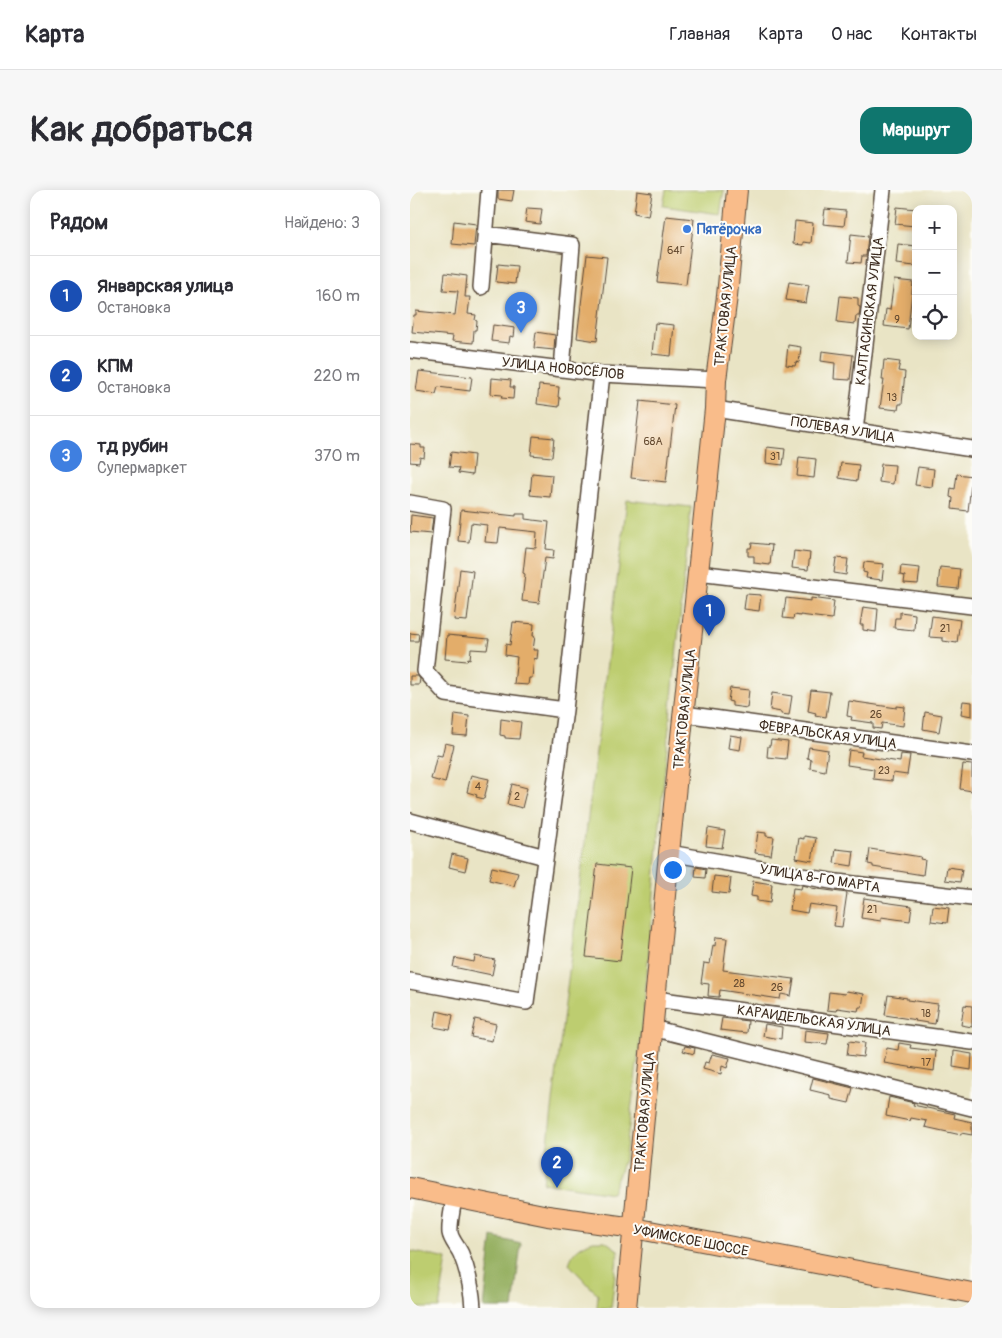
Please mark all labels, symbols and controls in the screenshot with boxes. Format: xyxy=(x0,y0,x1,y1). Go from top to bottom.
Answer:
text: Карта xyxy=(25,20,84,49)
text: Главная xyxy=(669,23,730,46)
text: Карта xyxy=(758,23,803,46)
text: О нас xyxy=(831,23,873,46)
text: Контакты xyxy=(901,23,977,46)
button: Маршрут xyxy=(860,107,972,154)
text: Как добраться xyxy=(30,108,253,152)
map controls xyxy=(912,205,957,340)
button: + xyxy=(912,205,957,250)
text: Рядом xyxy=(50,209,108,236)
text: Найдено: 3 xyxy=(284,213,360,233)
place label: Пятёрочка xyxy=(697,221,762,238)
marker: Пятёрочка xyxy=(681,223,693,235)
street label: КАЛТАСИНСКАЯ УЛИЦА xyxy=(852,236,887,386)
house number: 64Г xyxy=(667,244,685,257)
street label: ТРАКТОВАЯ УЛИЦА xyxy=(711,245,740,367)
button: − xyxy=(912,250,957,295)
text: Январская улица xyxy=(97,274,233,298)
text: 1 xyxy=(63,286,69,306)
text: 160 m xyxy=(316,286,360,306)
pin: 3 xyxy=(505,292,537,333)
button: locate xyxy=(912,295,957,340)
text: Остановка xyxy=(97,298,171,318)
house number: 9 xyxy=(894,313,900,326)
text: КПМ xyxy=(97,354,133,378)
street label: УЛИЦА НОВОСЁЛОВ xyxy=(501,354,625,383)
text: 2 xyxy=(62,366,70,386)
text: 220 m xyxy=(314,366,360,386)
text: Остановка xyxy=(97,378,171,398)
house number: 13 xyxy=(887,391,897,404)
street label: ПОЛЕВАЯ УЛИЦА xyxy=(790,413,896,446)
text: тд рубин xyxy=(97,434,168,458)
house number: 68А xyxy=(643,435,663,448)
text: 3 xyxy=(62,446,70,466)
text: 370 m xyxy=(314,446,360,466)
house number: 31 xyxy=(770,450,780,463)
text: Супермаркет xyxy=(97,458,187,478)
pin: 1 xyxy=(693,595,725,636)
house number: 21 xyxy=(940,622,950,635)
street label: ТРАКТОВАЯ УЛИЦА xyxy=(670,648,699,770)
house number: 26 xyxy=(870,708,882,721)
street label: ФЕВРАЛЬСКАЯ УЛИЦА xyxy=(758,716,898,753)
house number: 23 xyxy=(878,764,890,777)
house number: 4 xyxy=(475,780,482,793)
house number: 2 xyxy=(514,790,520,803)
your location xyxy=(660,857,686,883)
street label: УЛИЦА 8-ГО МАРТА xyxy=(758,861,881,896)
house number: 21 xyxy=(867,903,877,916)
house number: 28 xyxy=(733,977,745,990)
house number: 26 xyxy=(771,981,783,994)
street label: КАРАИДЕЛЬСКАЯ УЛИЦА xyxy=(736,1001,892,1040)
house number: 18 xyxy=(921,1007,931,1020)
street label: ТРАКТОВАЯ УЛИЦА xyxy=(631,1051,658,1173)
house number: 17 xyxy=(921,1056,931,1069)
pin: 2 xyxy=(541,1147,573,1188)
street label: УФИМСКОЕ ШОССЕ xyxy=(632,1221,750,1260)

